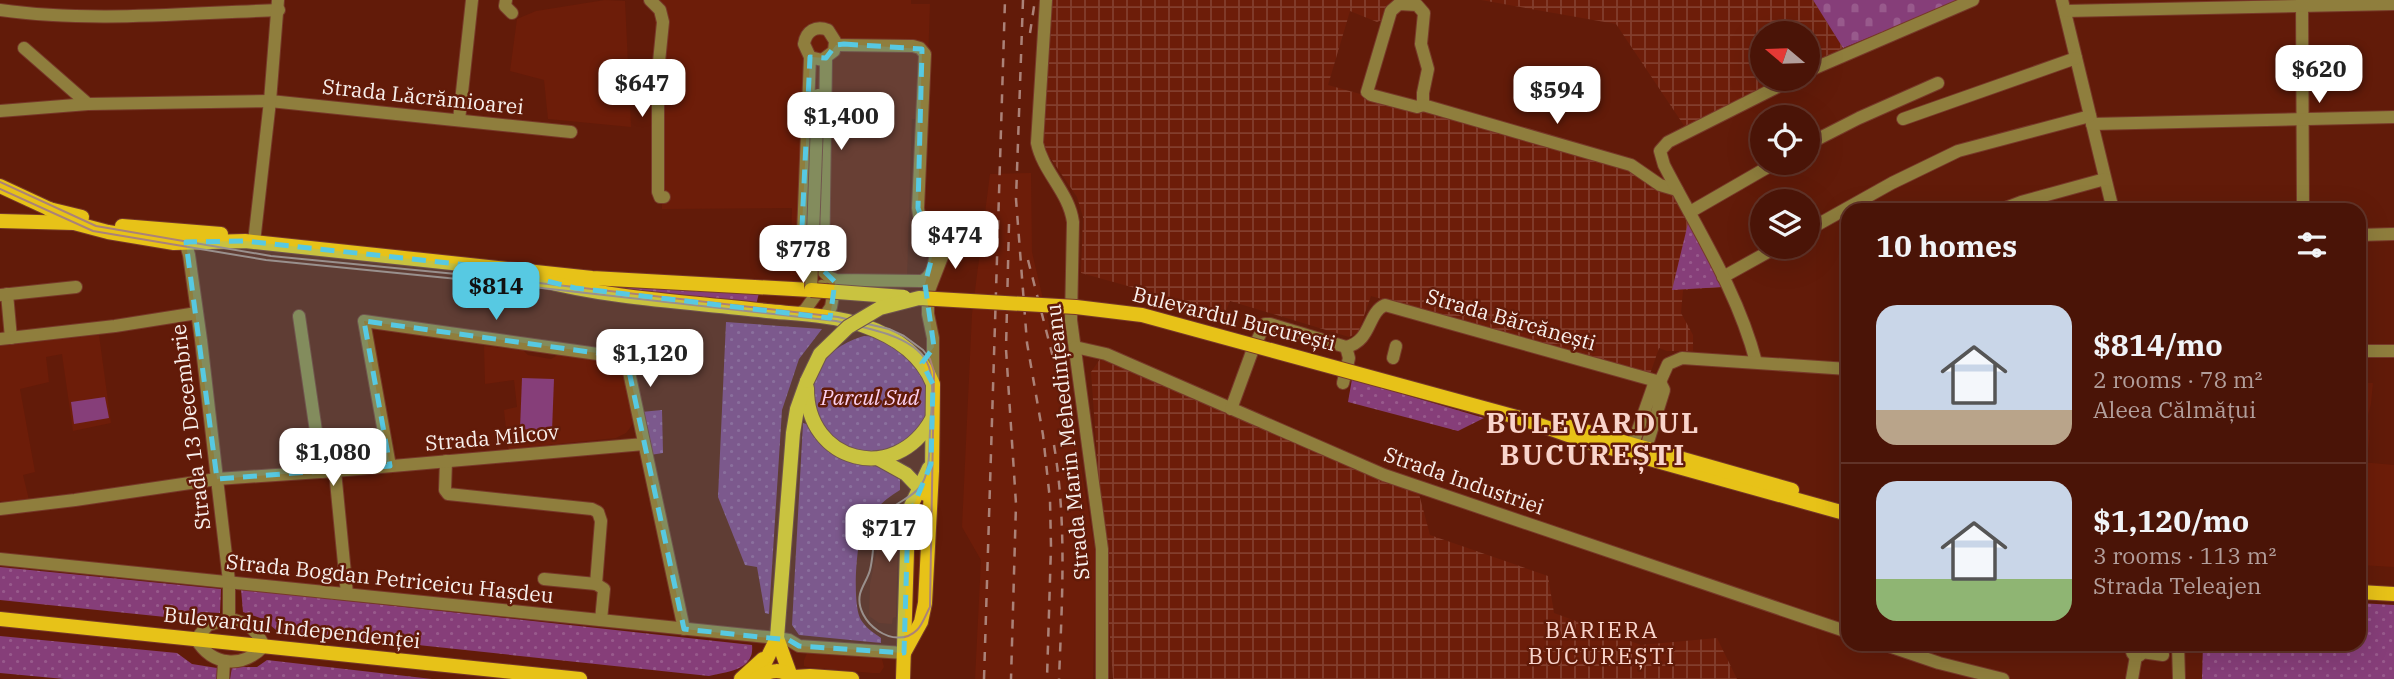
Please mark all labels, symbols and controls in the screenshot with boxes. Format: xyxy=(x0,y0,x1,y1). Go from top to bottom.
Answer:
north arrow xyxy=(1750,21,1820,91)
map controls xyxy=(1750,21,1820,259)
pin: $620 xyxy=(2278,46,2360,105)
text: $620 xyxy=(2291,53,2347,83)
pin: $647 xyxy=(601,60,683,119)
pin: $594 xyxy=(1516,66,1598,126)
text: $647 xyxy=(614,67,670,97)
street label: Strada Lăcrămioarei xyxy=(321,71,525,121)
text: $594 xyxy=(1529,74,1585,104)
pin: $1,400 xyxy=(784,92,898,152)
text: $1,400 xyxy=(803,100,879,130)
button: locate xyxy=(1750,105,1820,175)
button: layers xyxy=(1750,189,1820,259)
pin: $474 xyxy=(914,212,996,271)
text: $474 xyxy=(927,219,983,249)
pin: $778 xyxy=(762,226,844,285)
text: 10 homes xyxy=(1876,226,2017,265)
icon: filters xyxy=(2293,226,2331,264)
text: $778 xyxy=(775,233,831,263)
pin: $814 xyxy=(455,262,537,322)
text: $814 xyxy=(468,270,524,300)
street label: Bulevardul București xyxy=(1130,279,1339,357)
street label: Strada Bărcănești xyxy=(1423,281,1600,357)
street label: Strada Marin Mehedințeanu xyxy=(1039,303,1095,581)
street label: Strada 13 Decembrie xyxy=(163,322,217,532)
text: $814/mo xyxy=(2093,325,2223,364)
pin: $1,120 xyxy=(593,330,707,389)
icon: home xyxy=(1932,333,2016,417)
text: $1,120 xyxy=(612,337,688,367)
text: 2 rooms · 78 m² xyxy=(2093,364,2263,394)
park label: Parcul Sud xyxy=(820,383,920,411)
text: Aleea Călmățui xyxy=(2093,394,2256,424)
district label: BULEVARDUL BUCUREȘTI xyxy=(1486,404,1700,474)
street label: Strada Milcov xyxy=(424,417,561,457)
pin: $1,080 xyxy=(276,428,390,488)
text: $1,080 xyxy=(295,436,371,466)
street label: Strada Industriei xyxy=(1381,440,1548,521)
text: $1,120/mo xyxy=(2093,501,2249,540)
pin: $717 xyxy=(848,504,930,564)
icon: home xyxy=(1932,509,2016,593)
text: $717 xyxy=(861,512,917,542)
text: 3 rooms · 113 m² xyxy=(2093,540,2276,570)
street label: Strada Bogdan Petriceicu Hașdeu xyxy=(225,547,555,609)
text: Strada Teleajen xyxy=(2093,570,2262,600)
street label: Bulevardul Independenței xyxy=(162,600,422,654)
district label: BARIERA BUCUREȘTI xyxy=(1528,614,1676,670)

